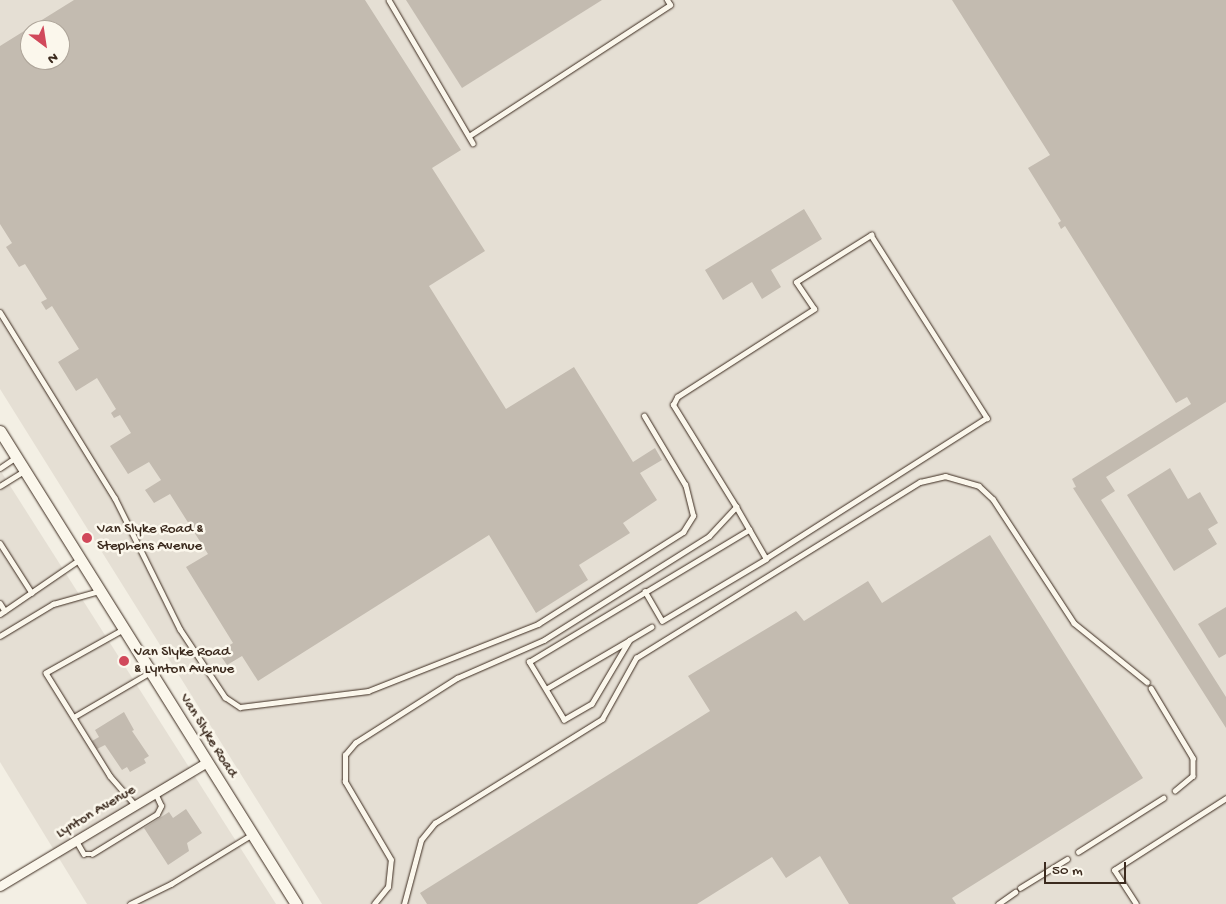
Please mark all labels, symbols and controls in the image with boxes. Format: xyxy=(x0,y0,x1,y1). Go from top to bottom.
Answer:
north arrow xyxy=(20,20,70,70)
text: N xyxy=(44,48,61,67)
place label: Van Slyke Road & Stephens Avenue xyxy=(97,520,203,555)
marker: Van Slyke Road & Stephens Avenue xyxy=(81,532,93,544)
place label: Van Slyke Road & Lynton Avenue xyxy=(134,643,234,678)
marker: Van Slyke Road & Lynton Avenue xyxy=(118,655,130,667)
street label: Van Slyke Road xyxy=(175,691,241,781)
street label: Lynton Avenue xyxy=(53,781,139,843)
scale bar xyxy=(1046,852,1128,884)
text: 50 m xyxy=(1052,862,1083,880)

